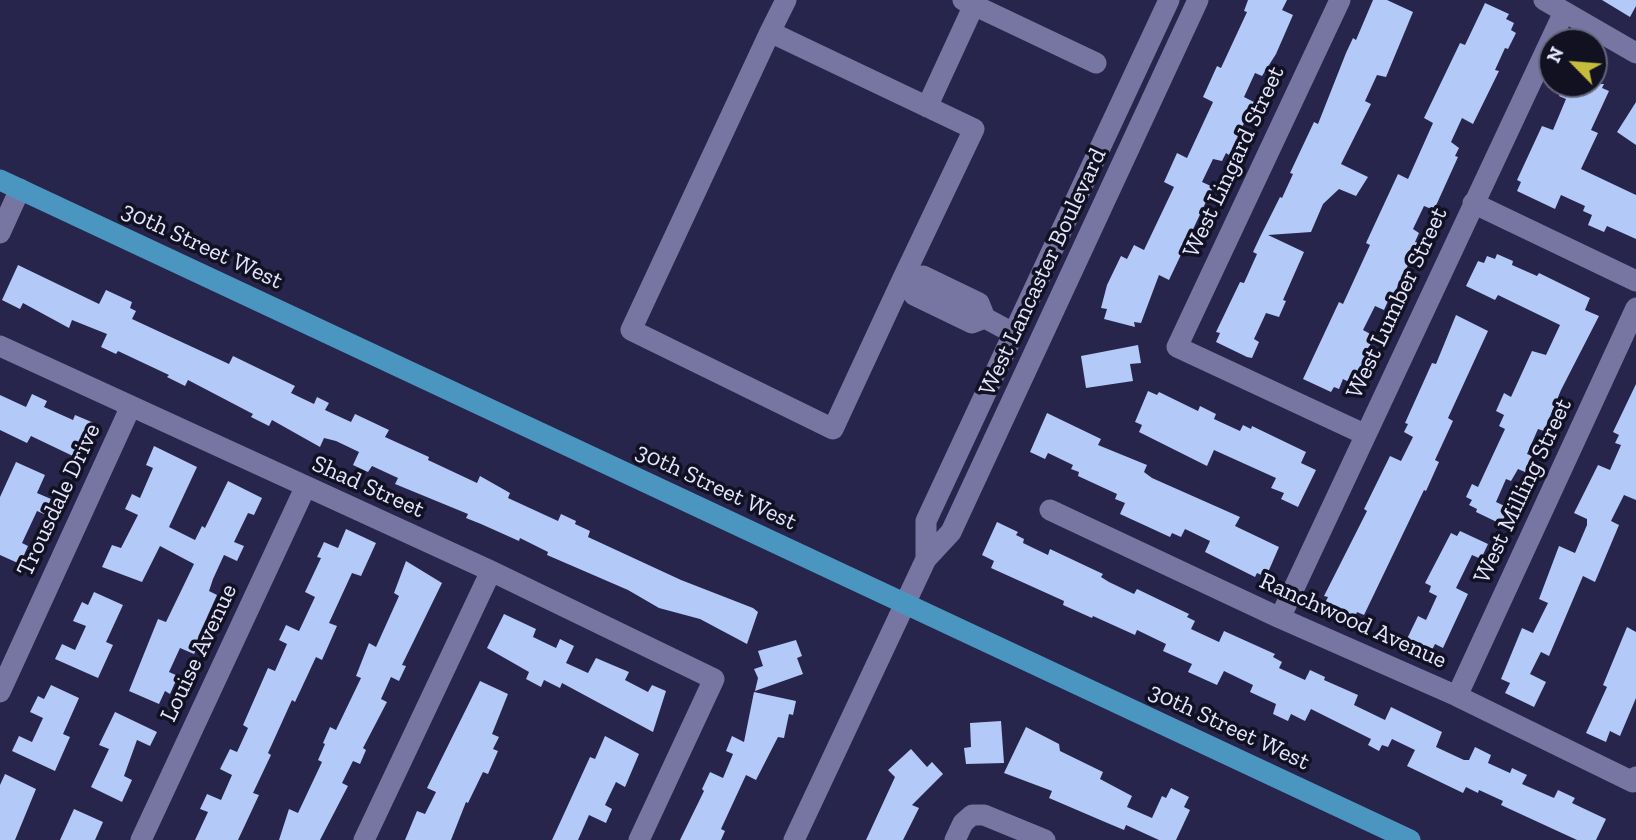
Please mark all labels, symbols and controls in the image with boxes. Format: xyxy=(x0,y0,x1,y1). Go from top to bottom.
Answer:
north arrow xyxy=(1538,28,1608,98)
text: N xyxy=(1542,43,1569,66)
street label: West Lingard Street xyxy=(1177,62,1291,262)
street label: West Lancaster Boulevard xyxy=(973,144,1113,400)
street label: 30th Street West xyxy=(117,196,287,296)
street label: West Lumber Street xyxy=(1340,203,1454,403)
street label: West Milling Street xyxy=(1468,394,1578,588)
street label: Trousdale Drive xyxy=(11,419,107,581)
street label: 30th Street West xyxy=(631,437,801,537)
street label: Shad Street xyxy=(307,450,429,524)
street label: Ranchwood Avenue xyxy=(1255,567,1451,675)
street label: Louise Avenue xyxy=(154,579,244,727)
street label: 30th Street West xyxy=(1144,677,1314,777)

